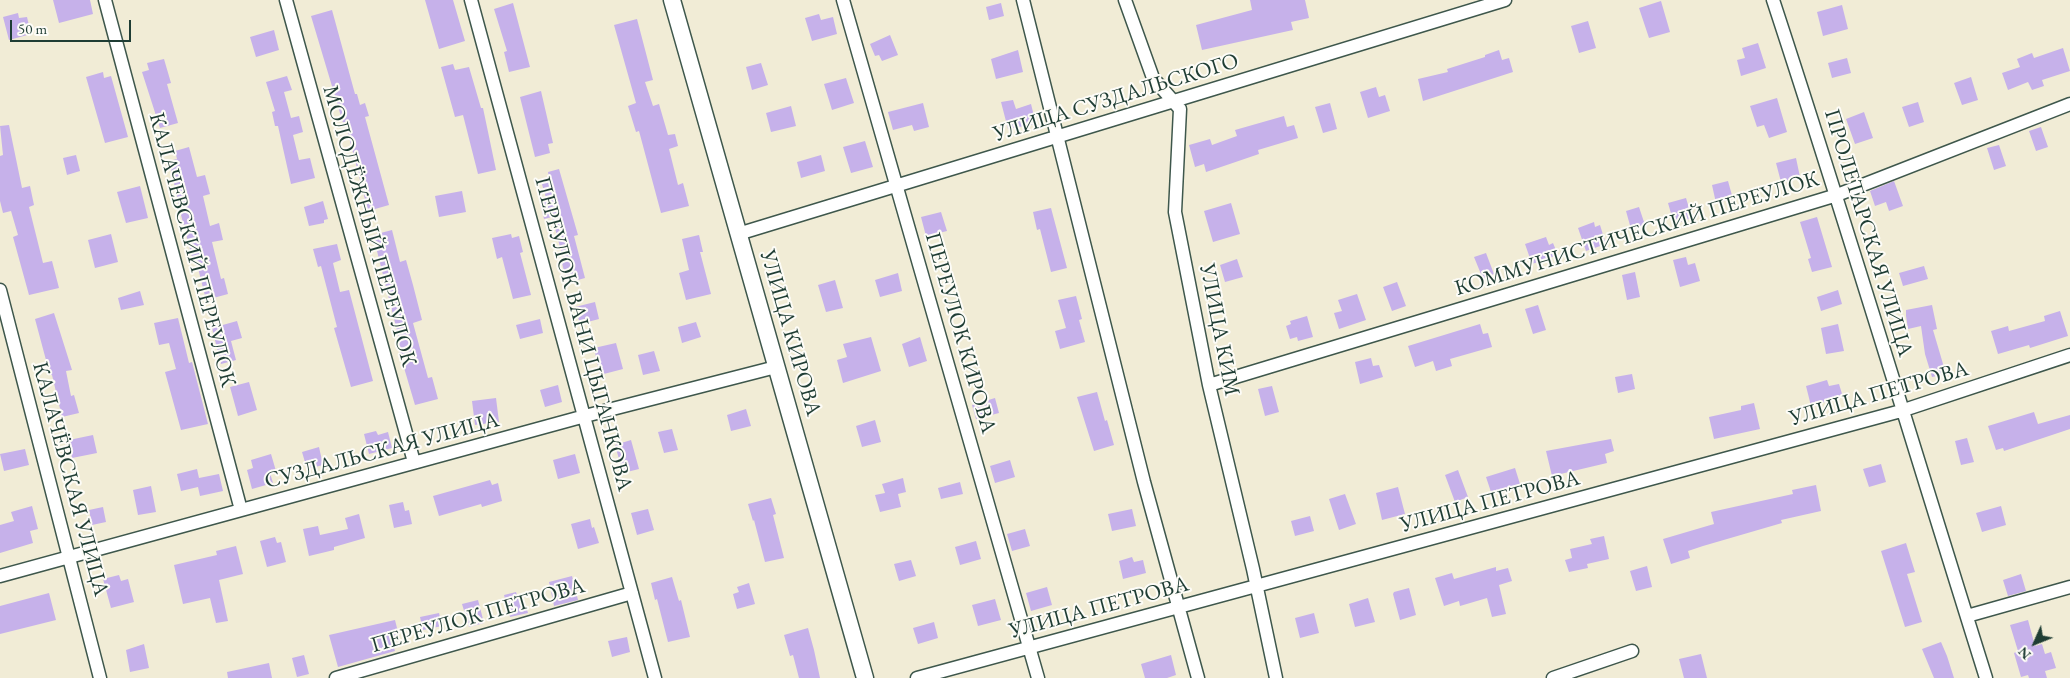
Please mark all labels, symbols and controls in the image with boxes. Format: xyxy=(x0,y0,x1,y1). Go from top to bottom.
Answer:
scale bar xyxy=(12,10,134,42)
text: 50 m xyxy=(18,19,47,38)
street label: УЛИЦА СУЗДАЛЬСКОГО xyxy=(990,48,1242,148)
street label: МОЛОДЁЖНЫЙ ПЕРЕУЛОК xyxy=(316,82,422,370)
street label: ПРОЛЕТАРСКАЯ УЛИЦА xyxy=(1818,106,1918,360)
street label: КАЛАЧЕВСКИЙ ПЕРЕУЛОК xyxy=(143,110,241,390)
street label: КОММУНИСТИЧЕСКИЙ ПЕРЕУЛОК xyxy=(1452,166,1822,302)
street label: ПЕРЕУЛОК ВАНИ ЦЫГАНКОВА xyxy=(528,174,638,494)
street label: ПЕРЕУЛОК КИРОВА xyxy=(919,229,1001,437)
street label: УЛИЦА КИРОВА xyxy=(754,247,826,419)
street label: УЛИЦА КИМ xyxy=(1193,261,1245,399)
street label: УЛИЦА ПЕТРОВА xyxy=(1786,356,1972,432)
street label: КАЛАЧЁВСКАЯ УЛИЦА xyxy=(26,359,114,599)
street label: СУЗДАЛЬСКАЯ УЛИЦА xyxy=(262,407,502,495)
street label: УЛИЦА ПЕТРОВА xyxy=(1397,465,1583,539)
street label: УЛИЦА ПЕТРОВА xyxy=(1006,571,1192,645)
street label: ПЕРЕУЛОК ПЕТРОВА xyxy=(368,573,588,659)
north arrow xyxy=(2010,618,2060,668)
text: N xyxy=(2014,643,2035,664)

